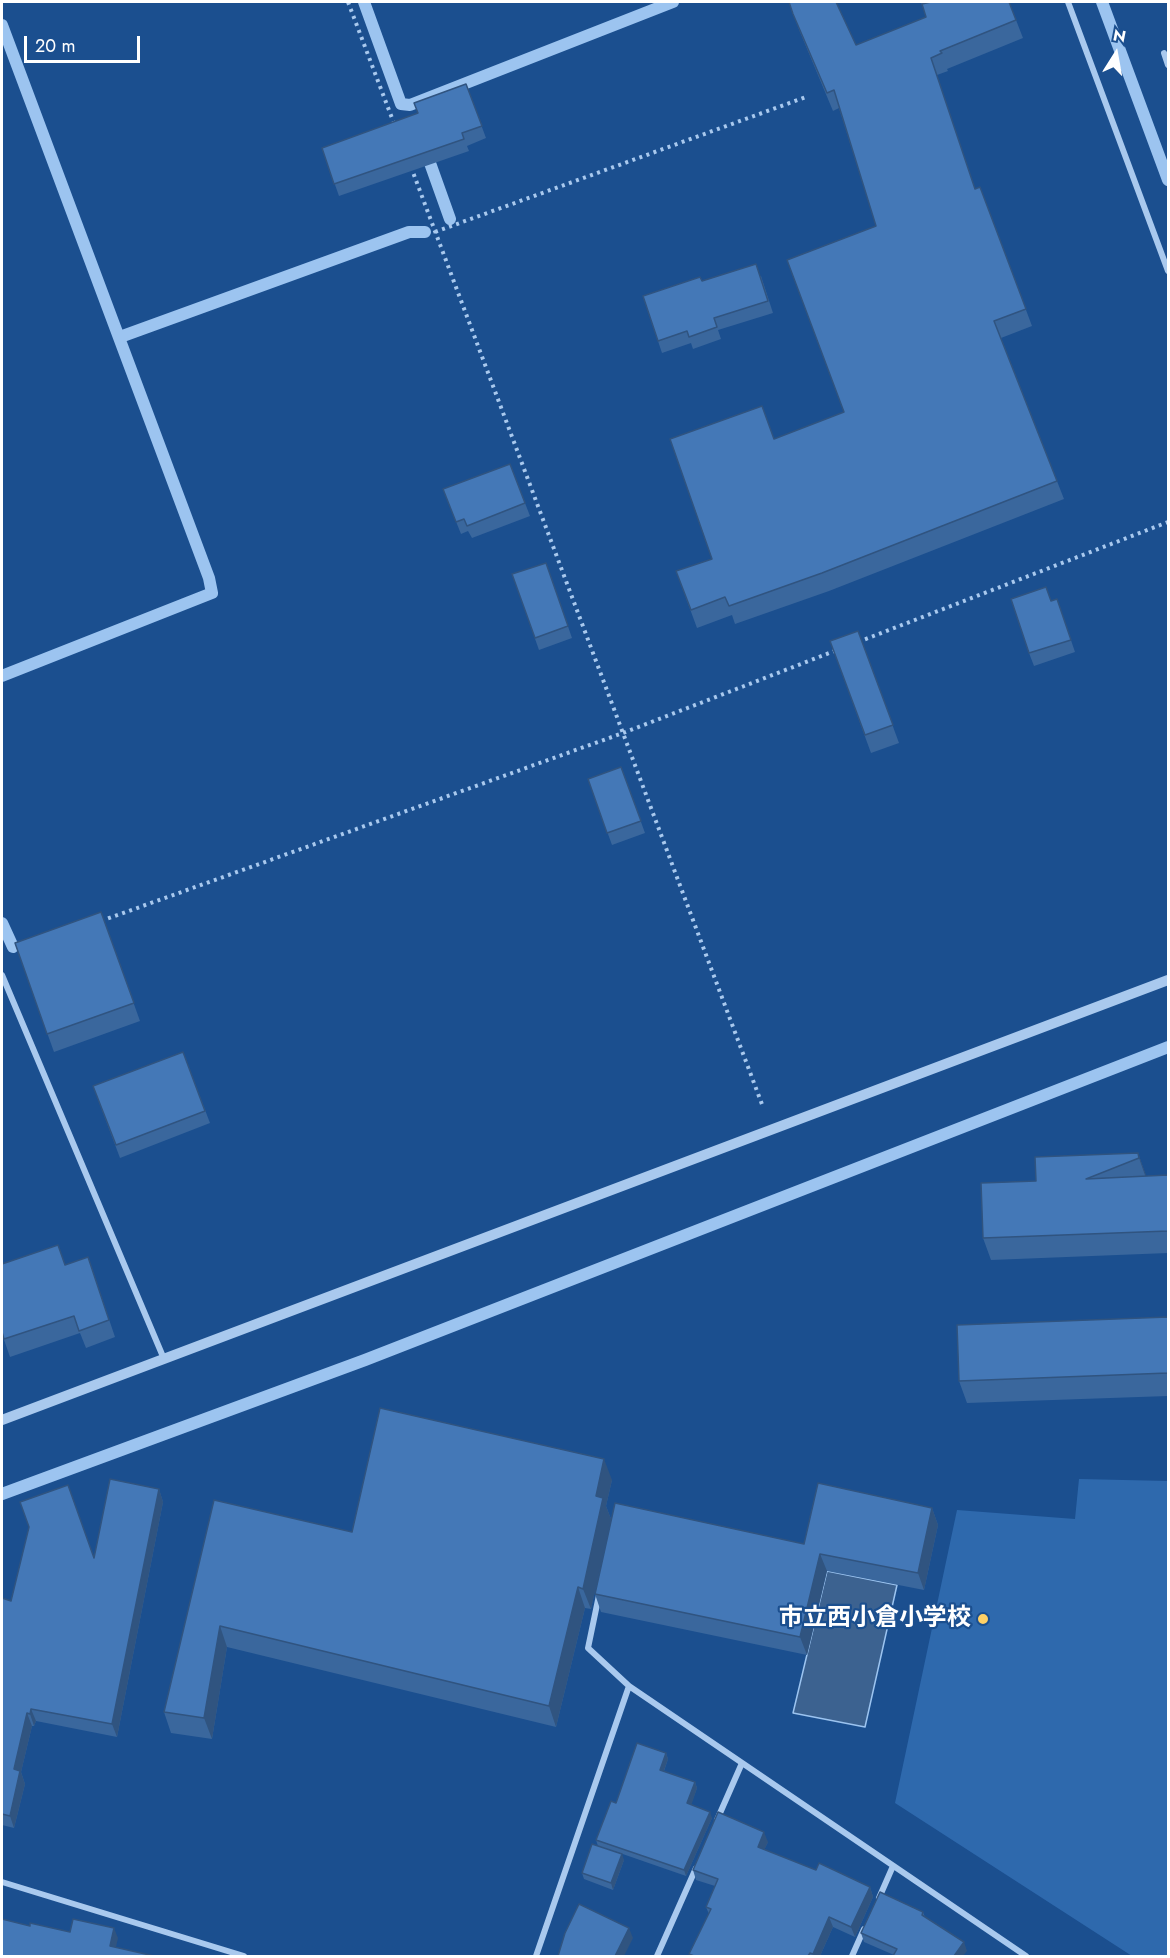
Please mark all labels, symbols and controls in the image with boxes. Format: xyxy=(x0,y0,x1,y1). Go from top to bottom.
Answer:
text: N xyxy=(1111,23,1128,48)
scale bar xyxy=(27,24,142,62)
north arrow xyxy=(1086,24,1146,84)
text: 20 m xyxy=(35,33,75,59)
place label: 市立西小倉小学校 xyxy=(779,1605,971,1633)
marker: 市立西小倉小学校 xyxy=(976,1612,990,1626)

